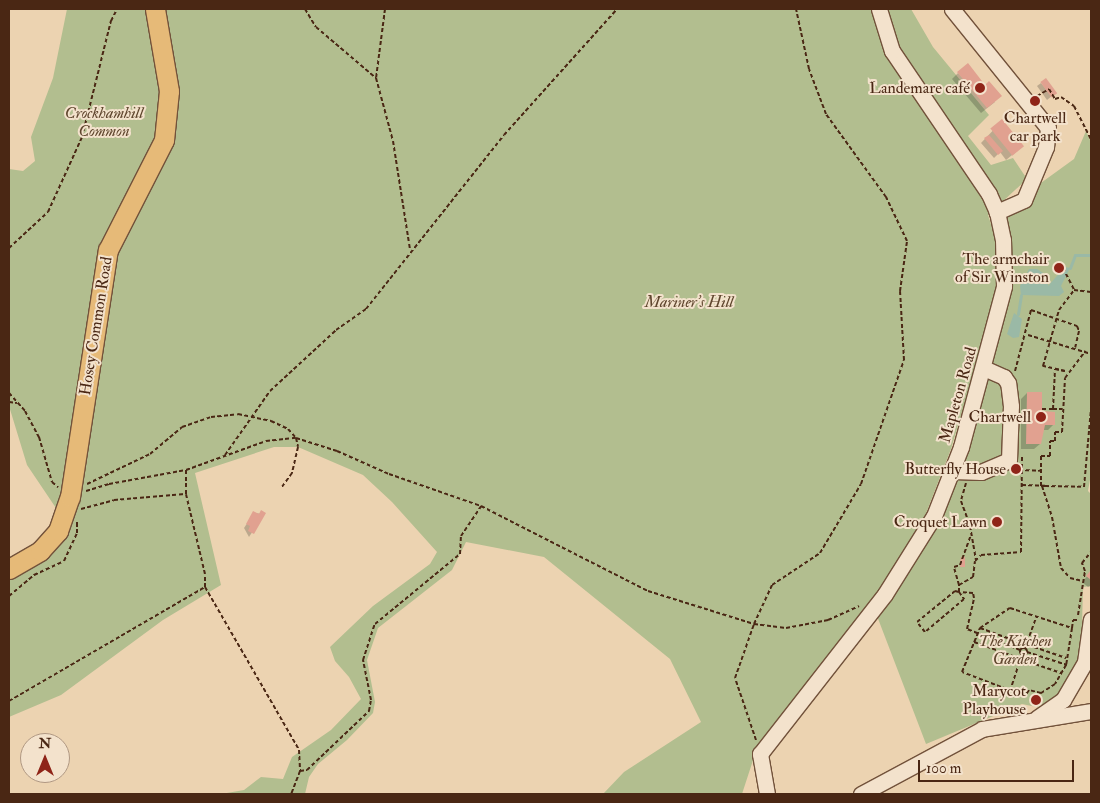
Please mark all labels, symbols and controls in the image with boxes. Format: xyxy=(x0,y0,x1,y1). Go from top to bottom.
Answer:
place label: Landemare café xyxy=(869,78,970,98)
marker: Landemare café xyxy=(974,82,986,94)
marker: Chartwell car park xyxy=(1029,95,1041,107)
park label: Crockhamhill Common xyxy=(65,103,143,141)
place label: Chartwell car park xyxy=(1004,108,1066,146)
place label: The armchair of Sir Winston xyxy=(955,249,1049,287)
street label: Hosey Common Road xyxy=(76,255,116,397)
marker: The armchair of Sir Winston xyxy=(1053,262,1065,274)
park label: Mariner's Hill xyxy=(645,292,733,312)
street label: Mapleton Road xyxy=(935,345,981,445)
place label: Chartwell xyxy=(969,407,1031,427)
marker: Chartwell xyxy=(1035,411,1047,423)
place label: Butterfly House xyxy=(904,459,1006,479)
marker: Butterfly House xyxy=(1010,463,1022,475)
place label: Croquet Lawn xyxy=(894,512,987,532)
marker: Croquet Lawn xyxy=(991,516,1003,528)
park label: The Kitchen Garden xyxy=(978,631,1052,669)
place label: Marycot Playhouse xyxy=(963,681,1026,719)
marker: Marycot Playhouse xyxy=(1030,694,1042,706)
north arrow xyxy=(20,733,70,783)
text: N xyxy=(39,735,51,752)
scale bar xyxy=(920,750,1076,782)
text: 100 m xyxy=(926,759,961,778)

